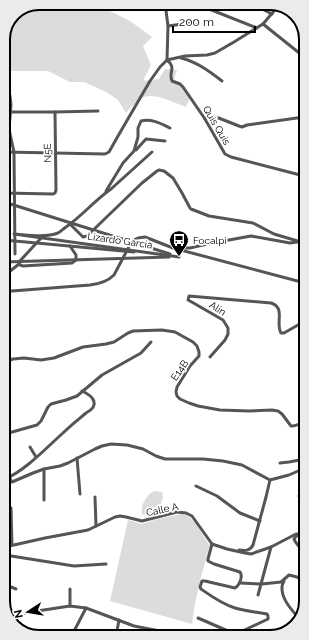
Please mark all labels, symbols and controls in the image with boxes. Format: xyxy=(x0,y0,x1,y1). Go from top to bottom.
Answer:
scale bar xyxy=(173,8,255,34)
text: 200 m xyxy=(179,15,214,29)
street label: Quis Quis xyxy=(201,104,233,147)
street label: N5E xyxy=(42,143,53,163)
bus stop icon: Focalpi xyxy=(168,229,190,257)
street label: Lizardo Garcia xyxy=(87,230,153,251)
place label: Focalpi xyxy=(193,235,227,246)
street label: Alin xyxy=(207,299,228,318)
street label: E14B xyxy=(169,358,190,383)
street label: Calle A xyxy=(145,501,179,518)
north arrow xyxy=(8,592,48,632)
text: N xyxy=(11,609,26,619)

